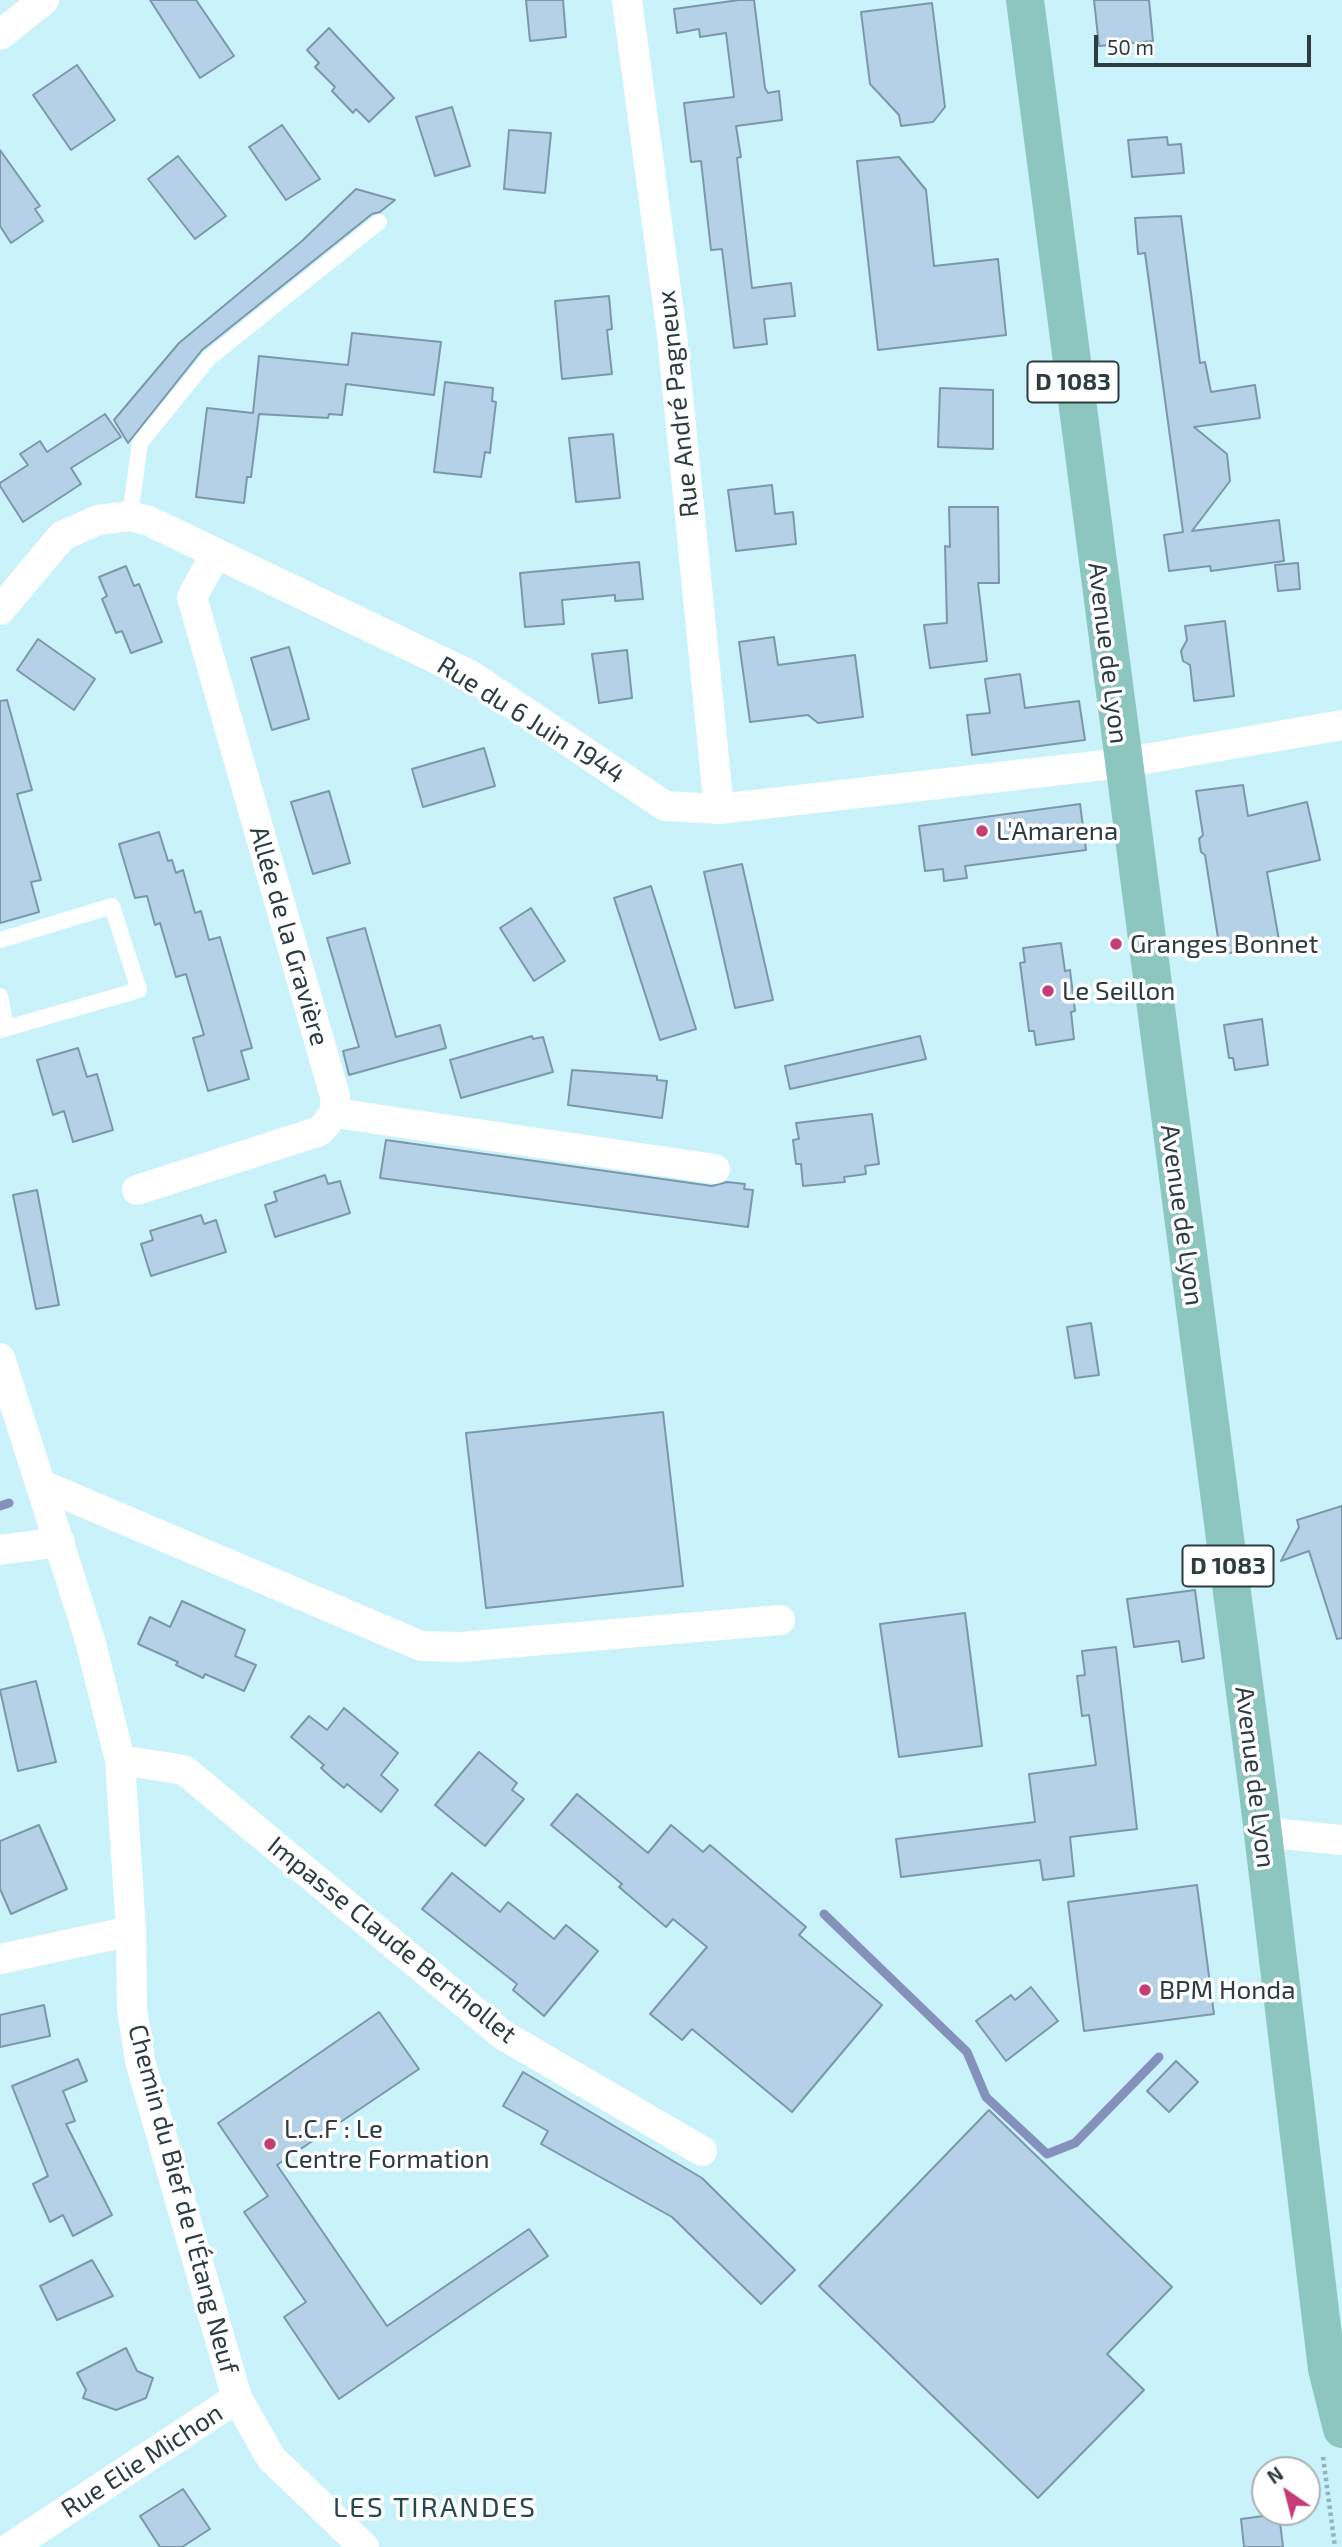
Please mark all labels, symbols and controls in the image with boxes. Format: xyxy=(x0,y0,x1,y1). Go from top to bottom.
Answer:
scale bar xyxy=(1097,21,1314,65)
text: 50 m xyxy=(1107,34,1154,59)
street label: Rue André Pagneux xyxy=(651,289,705,519)
road number: D 1083 xyxy=(1028,362,1118,402)
street label: Avenue de Lyon xyxy=(1081,560,1135,746)
street label: Rue du 6 Juin 1944 xyxy=(432,650,630,790)
place label: L'Amarena xyxy=(996,815,1118,847)
street label: Allée de la Gravière xyxy=(243,823,335,1049)
marker: L'Amarena xyxy=(974,823,990,839)
place label: Granges Bonnet xyxy=(1130,928,1318,960)
marker: Granges Bonnet xyxy=(1108,936,1124,952)
place label: Le Seillon xyxy=(1062,975,1175,1007)
marker: Le Seillon xyxy=(1040,983,1056,999)
street label: Avenue de Lyon xyxy=(1154,1122,1210,1308)
road number: D 1083 xyxy=(1182,1546,1274,1586)
street label: Avenue de Lyon xyxy=(1228,1684,1282,1870)
street label: Impasse Claude Berthollet xyxy=(261,1830,523,2050)
place label: BPM Honda xyxy=(1159,1974,1295,2006)
marker: BPM Honda xyxy=(1137,1982,1153,1998)
street label: Chemin du Bief de l'Étang Neuf xyxy=(121,2021,245,2377)
place label: L.C.F : Le Centre Formation xyxy=(284,2113,490,2174)
marker: L.C.F : Le Centre Formation xyxy=(262,2136,278,2152)
street label: Rue Elie Michon xyxy=(55,2397,229,2525)
north arrow xyxy=(1251,2456,1321,2526)
text: N xyxy=(1263,2462,1287,2488)
district label: LES TIRANDES xyxy=(334,2491,536,2525)

